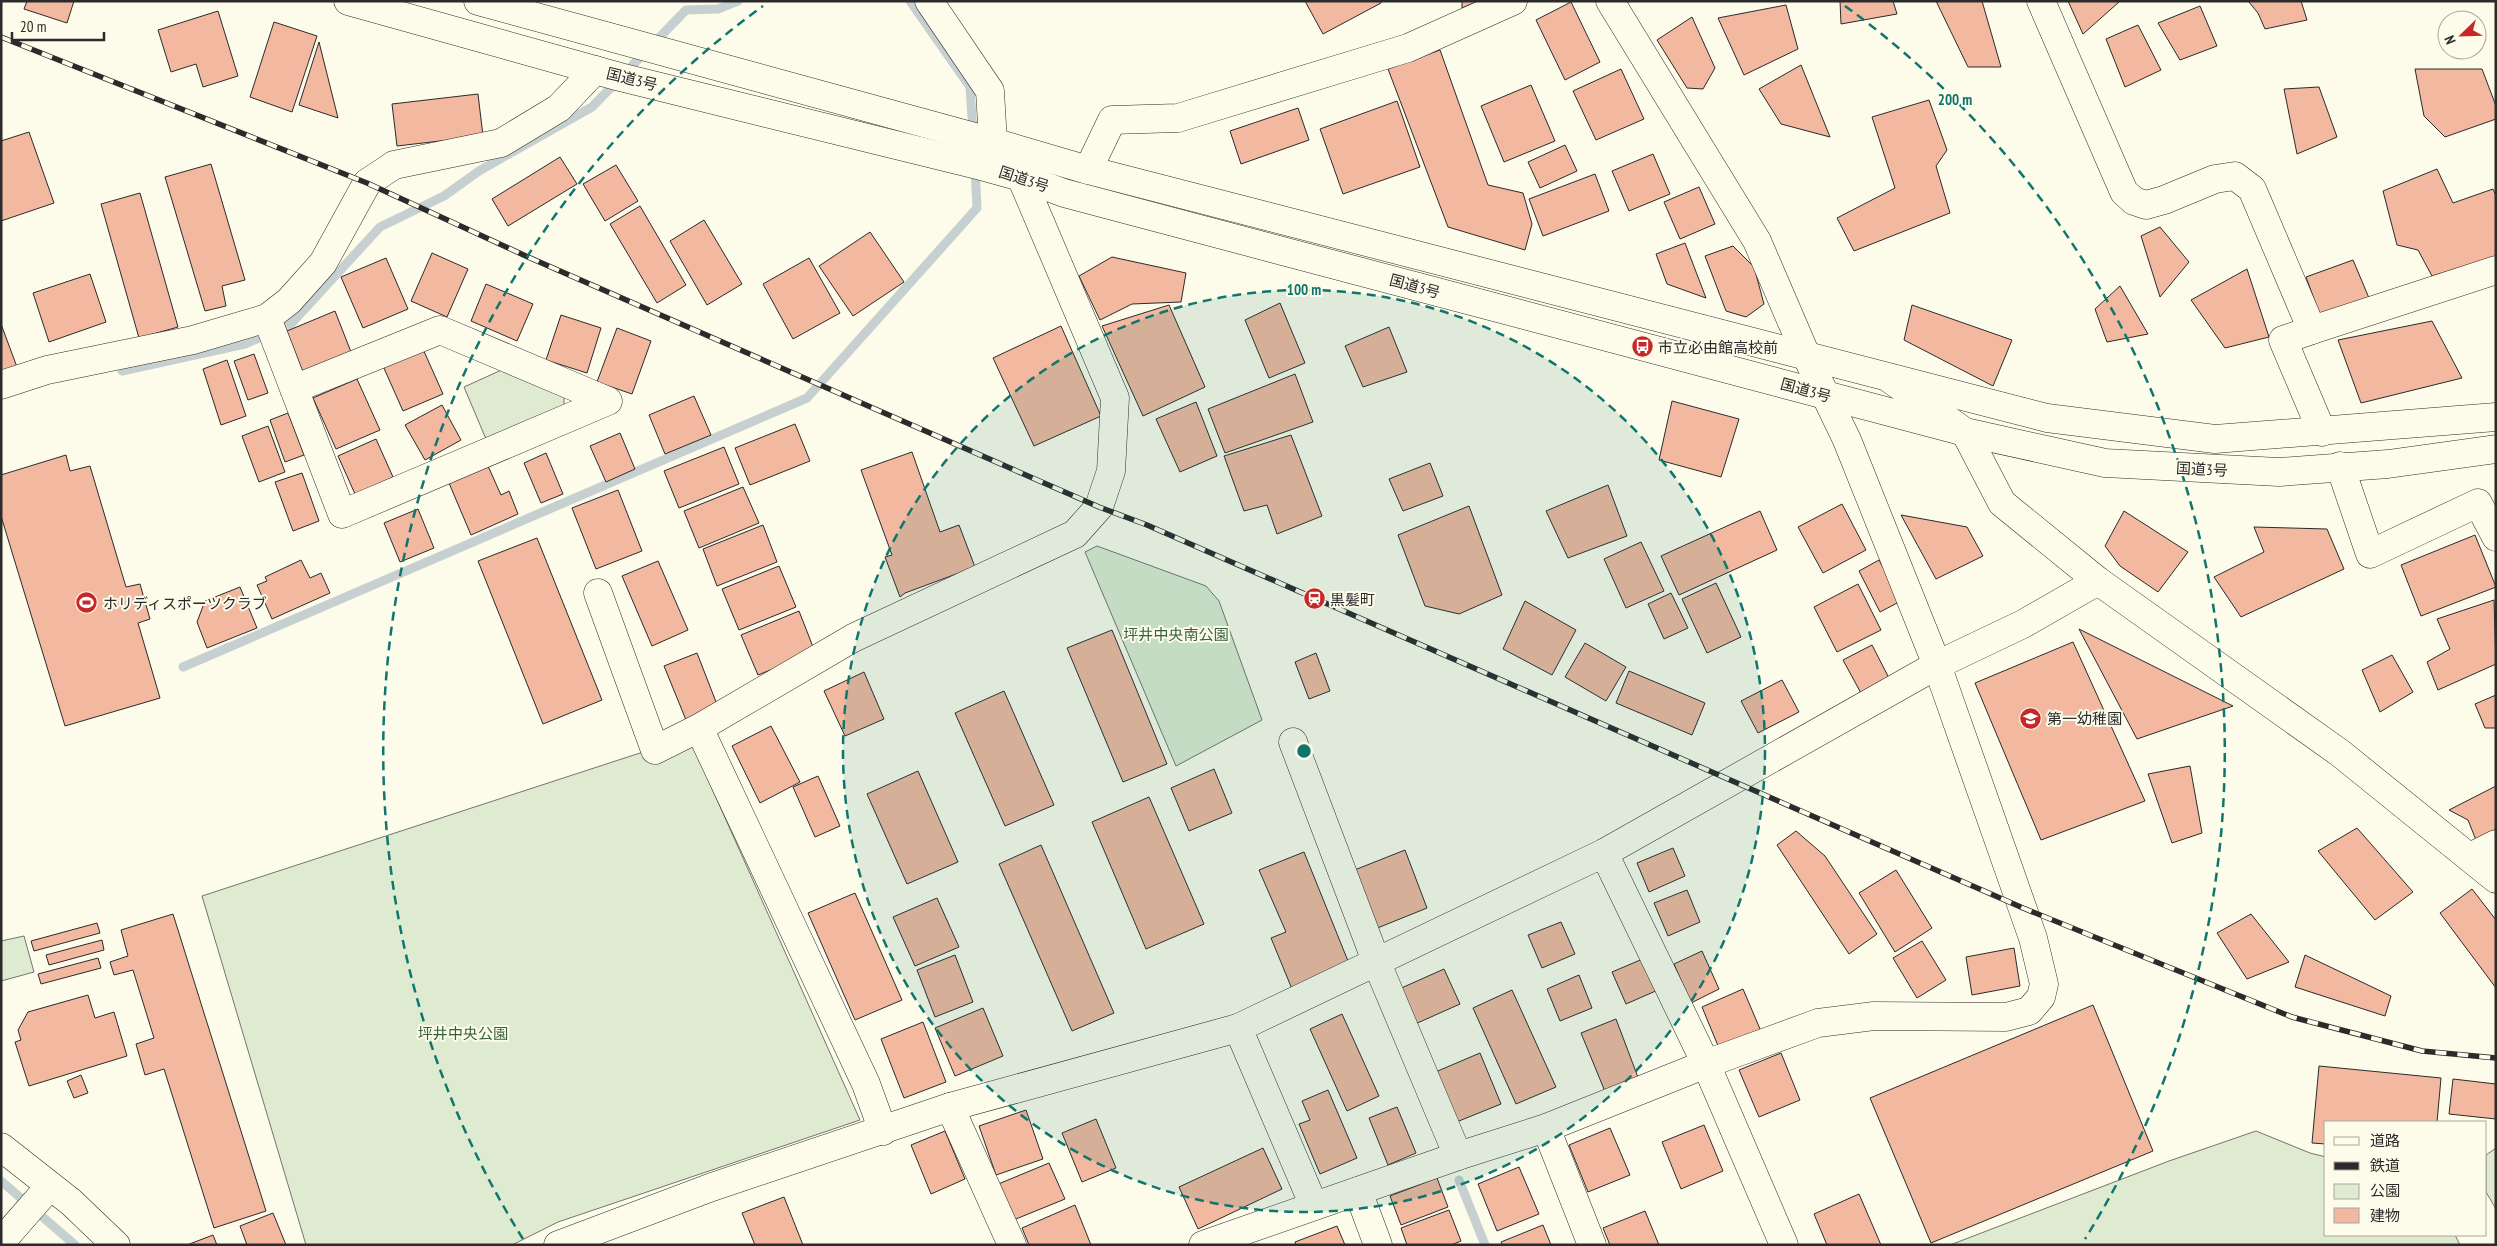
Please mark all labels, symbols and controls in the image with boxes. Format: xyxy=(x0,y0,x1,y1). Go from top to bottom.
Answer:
scale bar xyxy=(12,10,105,42)
north arrow xyxy=(2437,10,2487,60)
text: 20 m xyxy=(20,17,46,36)
text: N xyxy=(2440,33,2460,47)
street label: 国道3号 xyxy=(605,64,659,94)
text: 200 m xyxy=(1938,90,1972,109)
street label: 国道3号 xyxy=(996,162,1052,196)
street label: 国道3号 xyxy=(1388,270,1442,302)
text: 100 m xyxy=(1287,280,1321,299)
bus stop icon: 市立必由館高校前 xyxy=(1630,335,1654,359)
place label: 市立必由館高校前 xyxy=(1658,338,1778,357)
street label: 国道3号 xyxy=(1779,374,1833,406)
street label: 国道3号 xyxy=(2176,458,2228,480)
station icon: 黒髪町 xyxy=(1302,587,1326,611)
place label: 黒髪町 xyxy=(1330,590,1375,609)
sports icon: ホリディスポーツクラブ xyxy=(75,591,99,615)
place label: ホリディスポーツクラブ xyxy=(103,594,267,613)
park label: 坪井中央南公園 xyxy=(1123,625,1229,644)
school or university icon: 第一幼稚園 xyxy=(2019,706,2043,730)
place label: 第一幼稚園 xyxy=(2047,709,2122,728)
centre of rings xyxy=(1295,742,1313,760)
park label: 坪井中央公園 xyxy=(418,1024,508,1043)
legend xyxy=(2324,1121,2487,1236)
text: 道路 xyxy=(2370,1131,2400,1150)
text: 鉄道 xyxy=(2370,1156,2400,1175)
text: 公園 xyxy=(2370,1181,2400,1200)
text: 建物 xyxy=(2370,1206,2400,1225)

